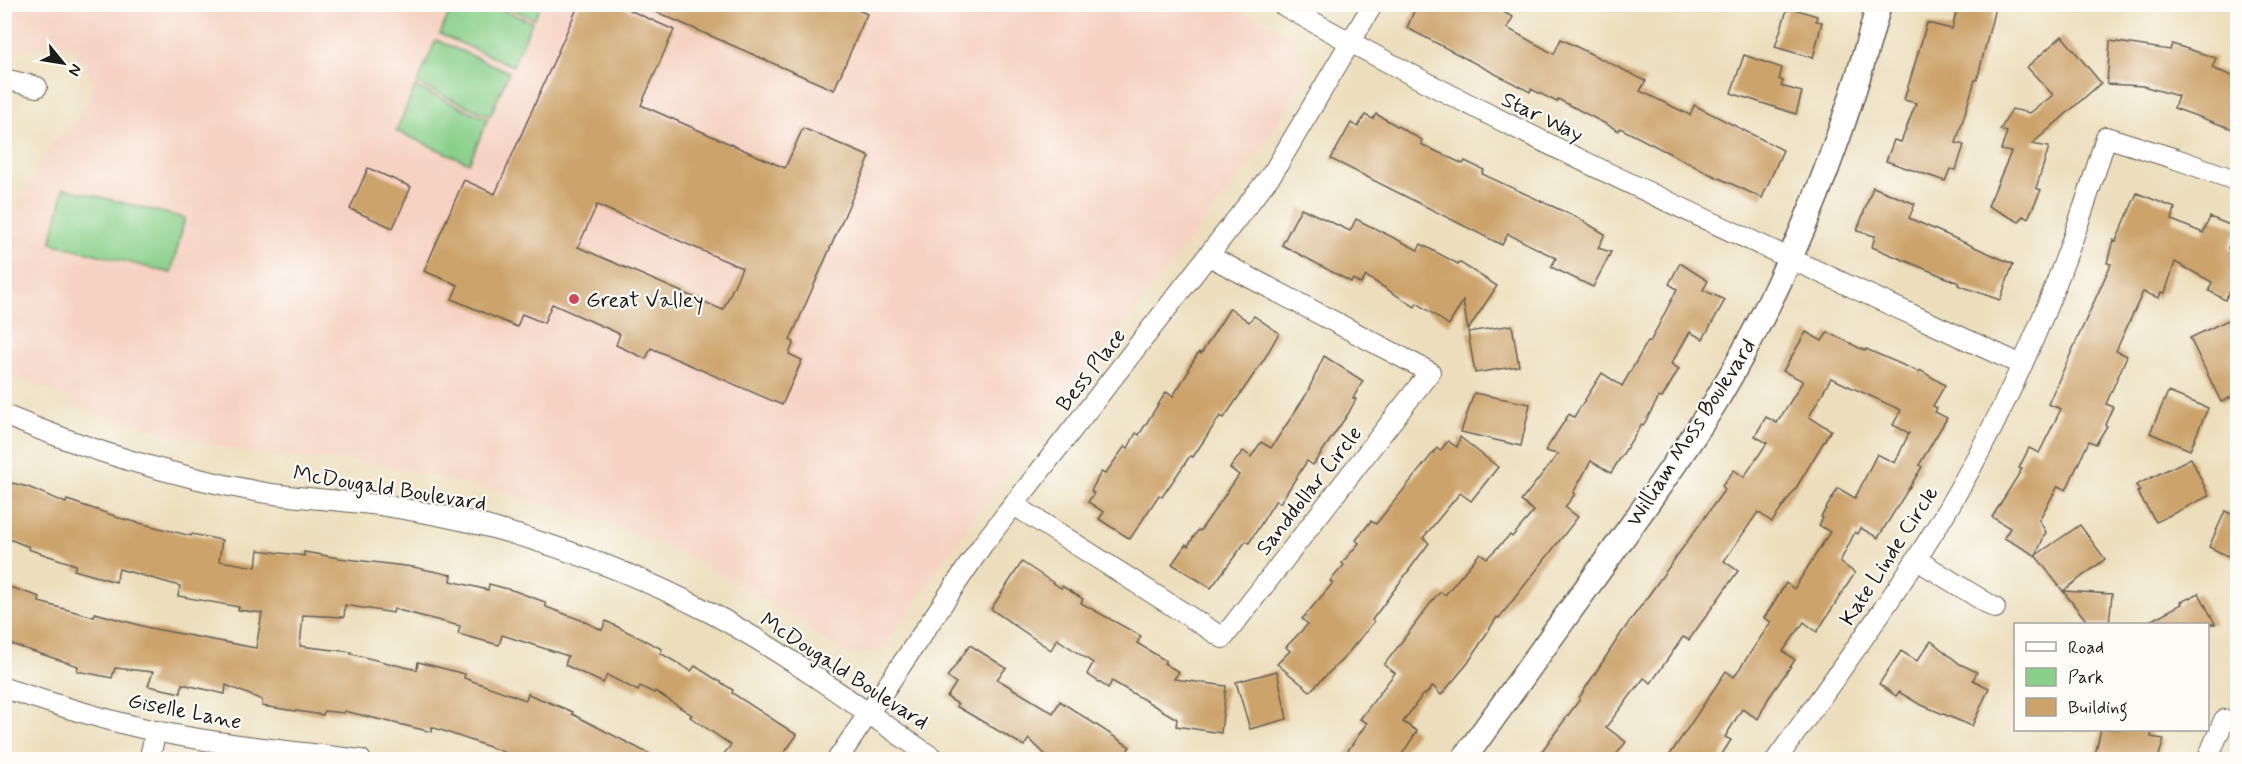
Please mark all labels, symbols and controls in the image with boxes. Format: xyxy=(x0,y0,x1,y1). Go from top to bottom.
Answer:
north arrow xyxy=(33,33,93,93)
text: N xyxy=(63,60,86,80)
street label: Star Way xyxy=(1497,86,1588,150)
place label: Great Valley xyxy=(586,287,704,315)
marker: Great Valley xyxy=(567,292,581,306)
street label: Bess Place xyxy=(1050,323,1133,417)
street label: William Moss Boulevard xyxy=(1620,334,1763,532)
street label: Sanddollar Circle xyxy=(1250,421,1369,562)
street label: McDougald Boulevard xyxy=(291,460,488,519)
street label: Kate Linde Circle xyxy=(1834,481,1945,631)
street label: McDougald Boulevard xyxy=(754,607,933,737)
legend xyxy=(2014,623,2209,731)
text: Road xyxy=(2068,636,2104,660)
text: Park xyxy=(2068,666,2104,690)
street label: Giselle Lane xyxy=(125,687,244,737)
text: Building xyxy=(2068,696,2128,722)

